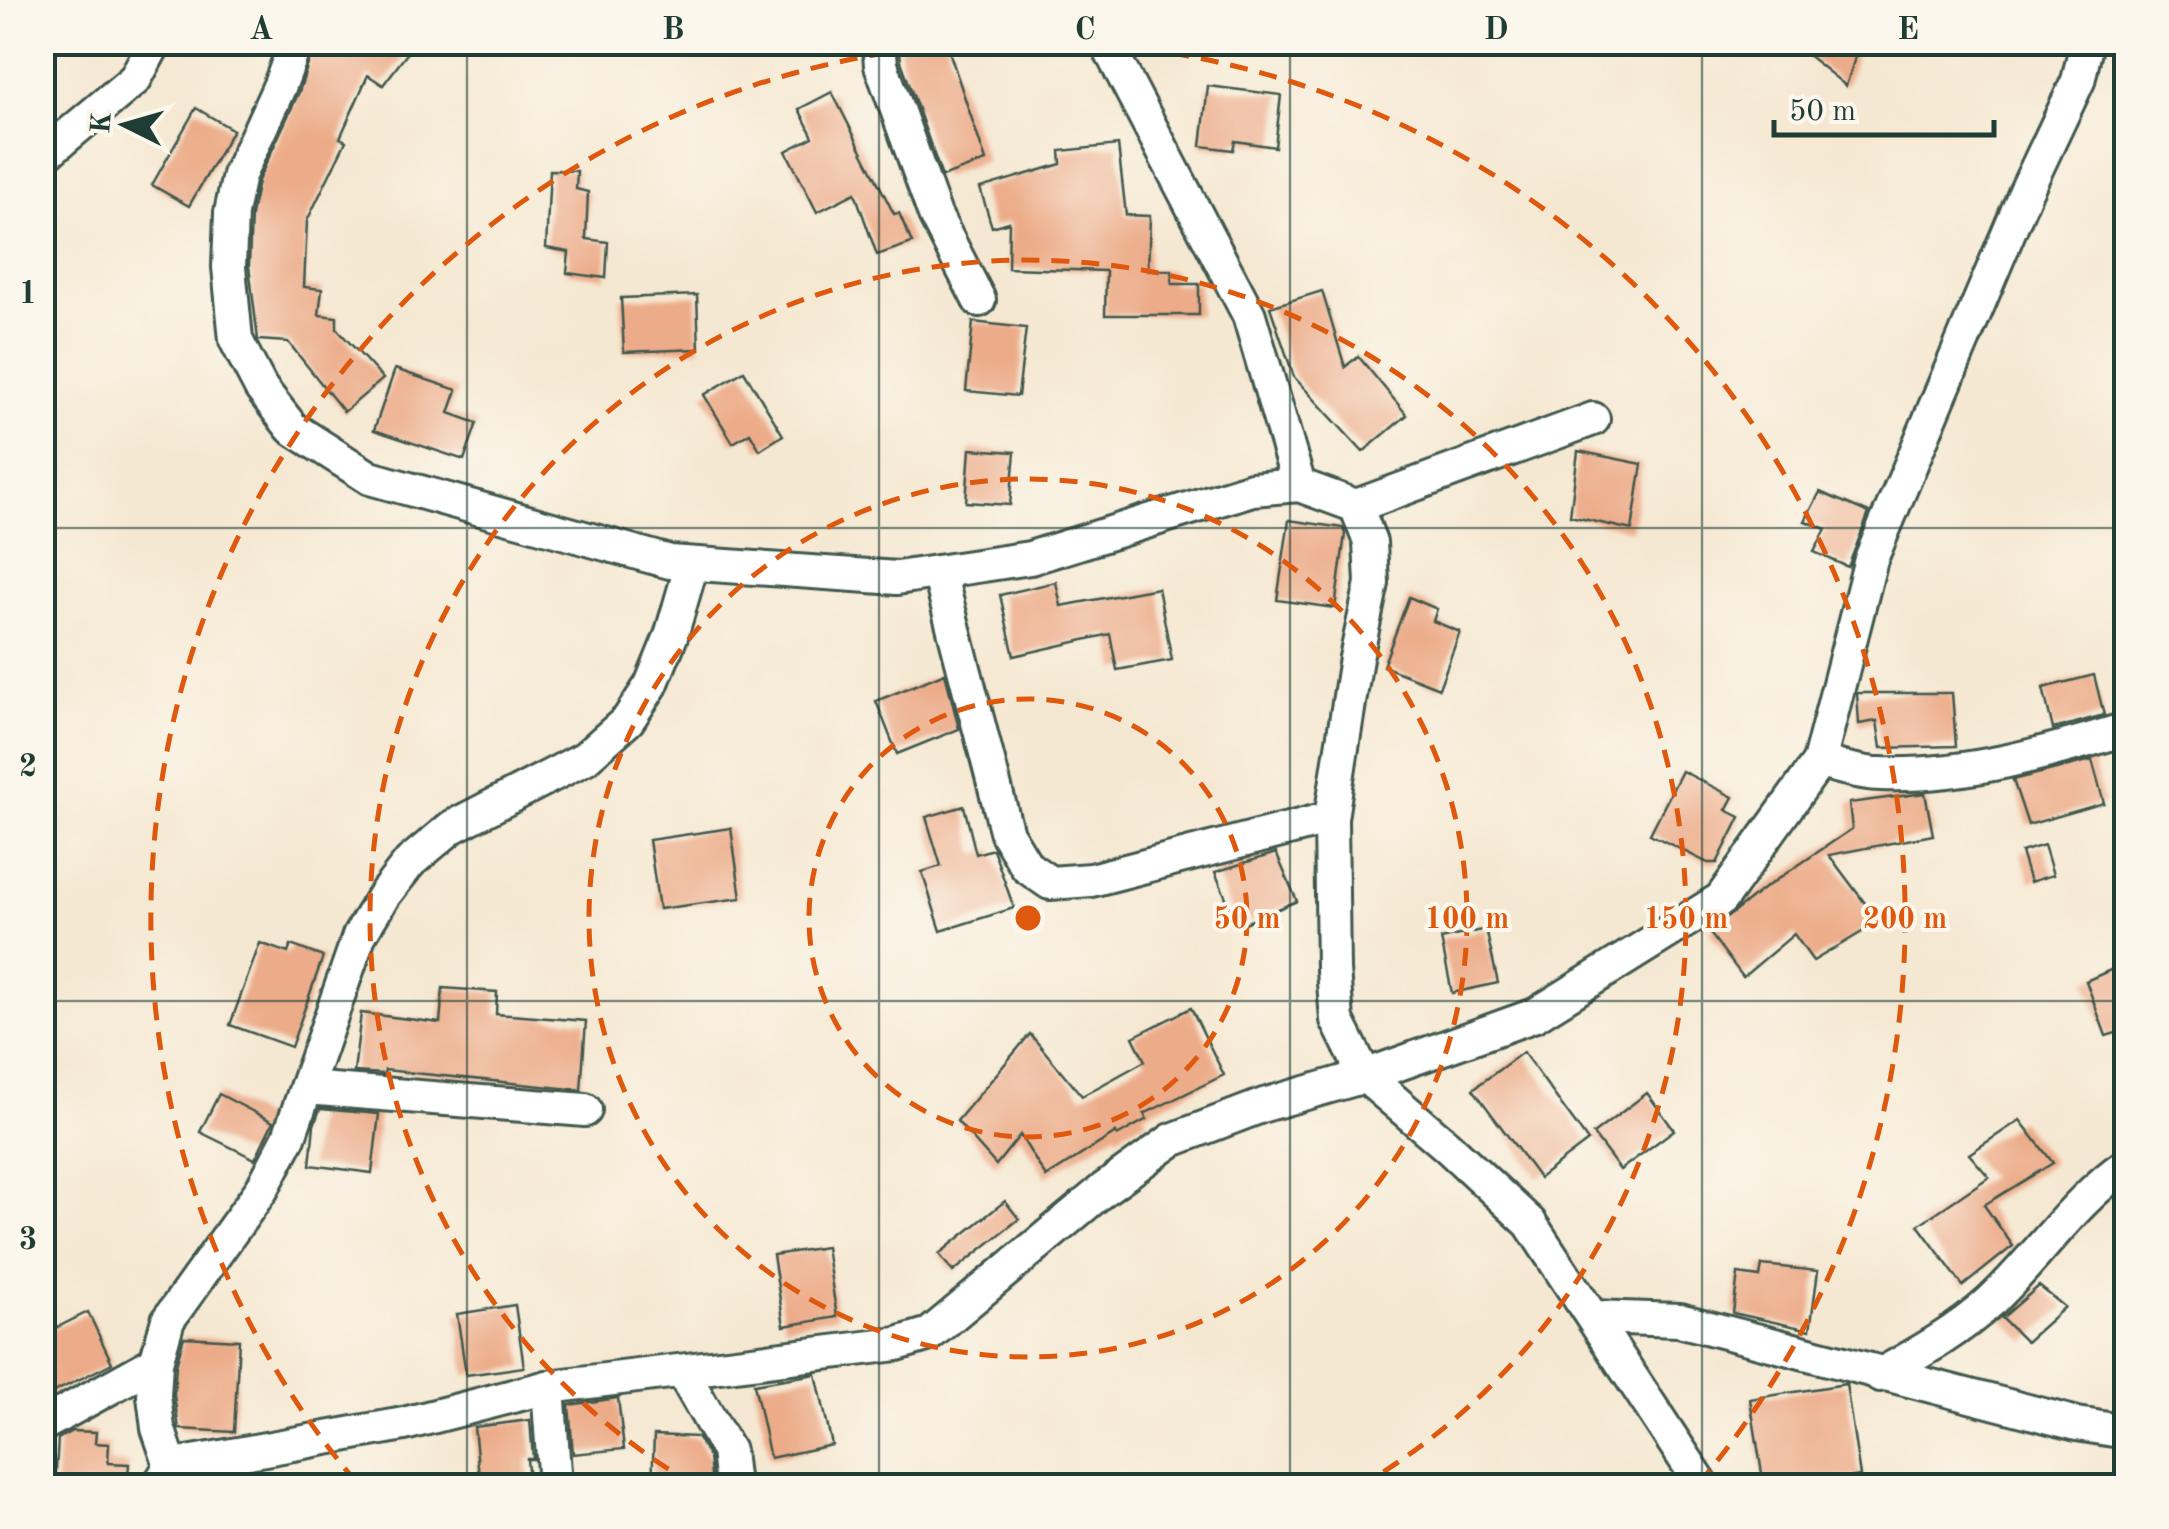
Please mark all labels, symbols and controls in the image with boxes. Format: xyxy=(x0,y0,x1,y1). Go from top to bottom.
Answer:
text: A xyxy=(249,15,273,47)
text: B xyxy=(662,15,684,47)
text: C xyxy=(1074,15,1096,47)
text: D xyxy=(1483,15,1509,47)
text: E xyxy=(1897,15,1919,47)
north arrow xyxy=(75,75,175,175)
scale bar xyxy=(1774,75,1994,137)
text: 50 m xyxy=(1789,97,1856,127)
text: K xyxy=(88,111,118,135)
text: 1 xyxy=(19,279,37,311)
text: 2 xyxy=(19,752,37,784)
centre of rings xyxy=(1010,900,1046,936)
text: 50 m xyxy=(1213,905,1281,935)
text: 100 m xyxy=(1425,905,1509,935)
text: 150 m xyxy=(1644,905,1728,935)
text: 200 m xyxy=(1863,905,1947,935)
text: 3 xyxy=(19,1225,37,1257)

